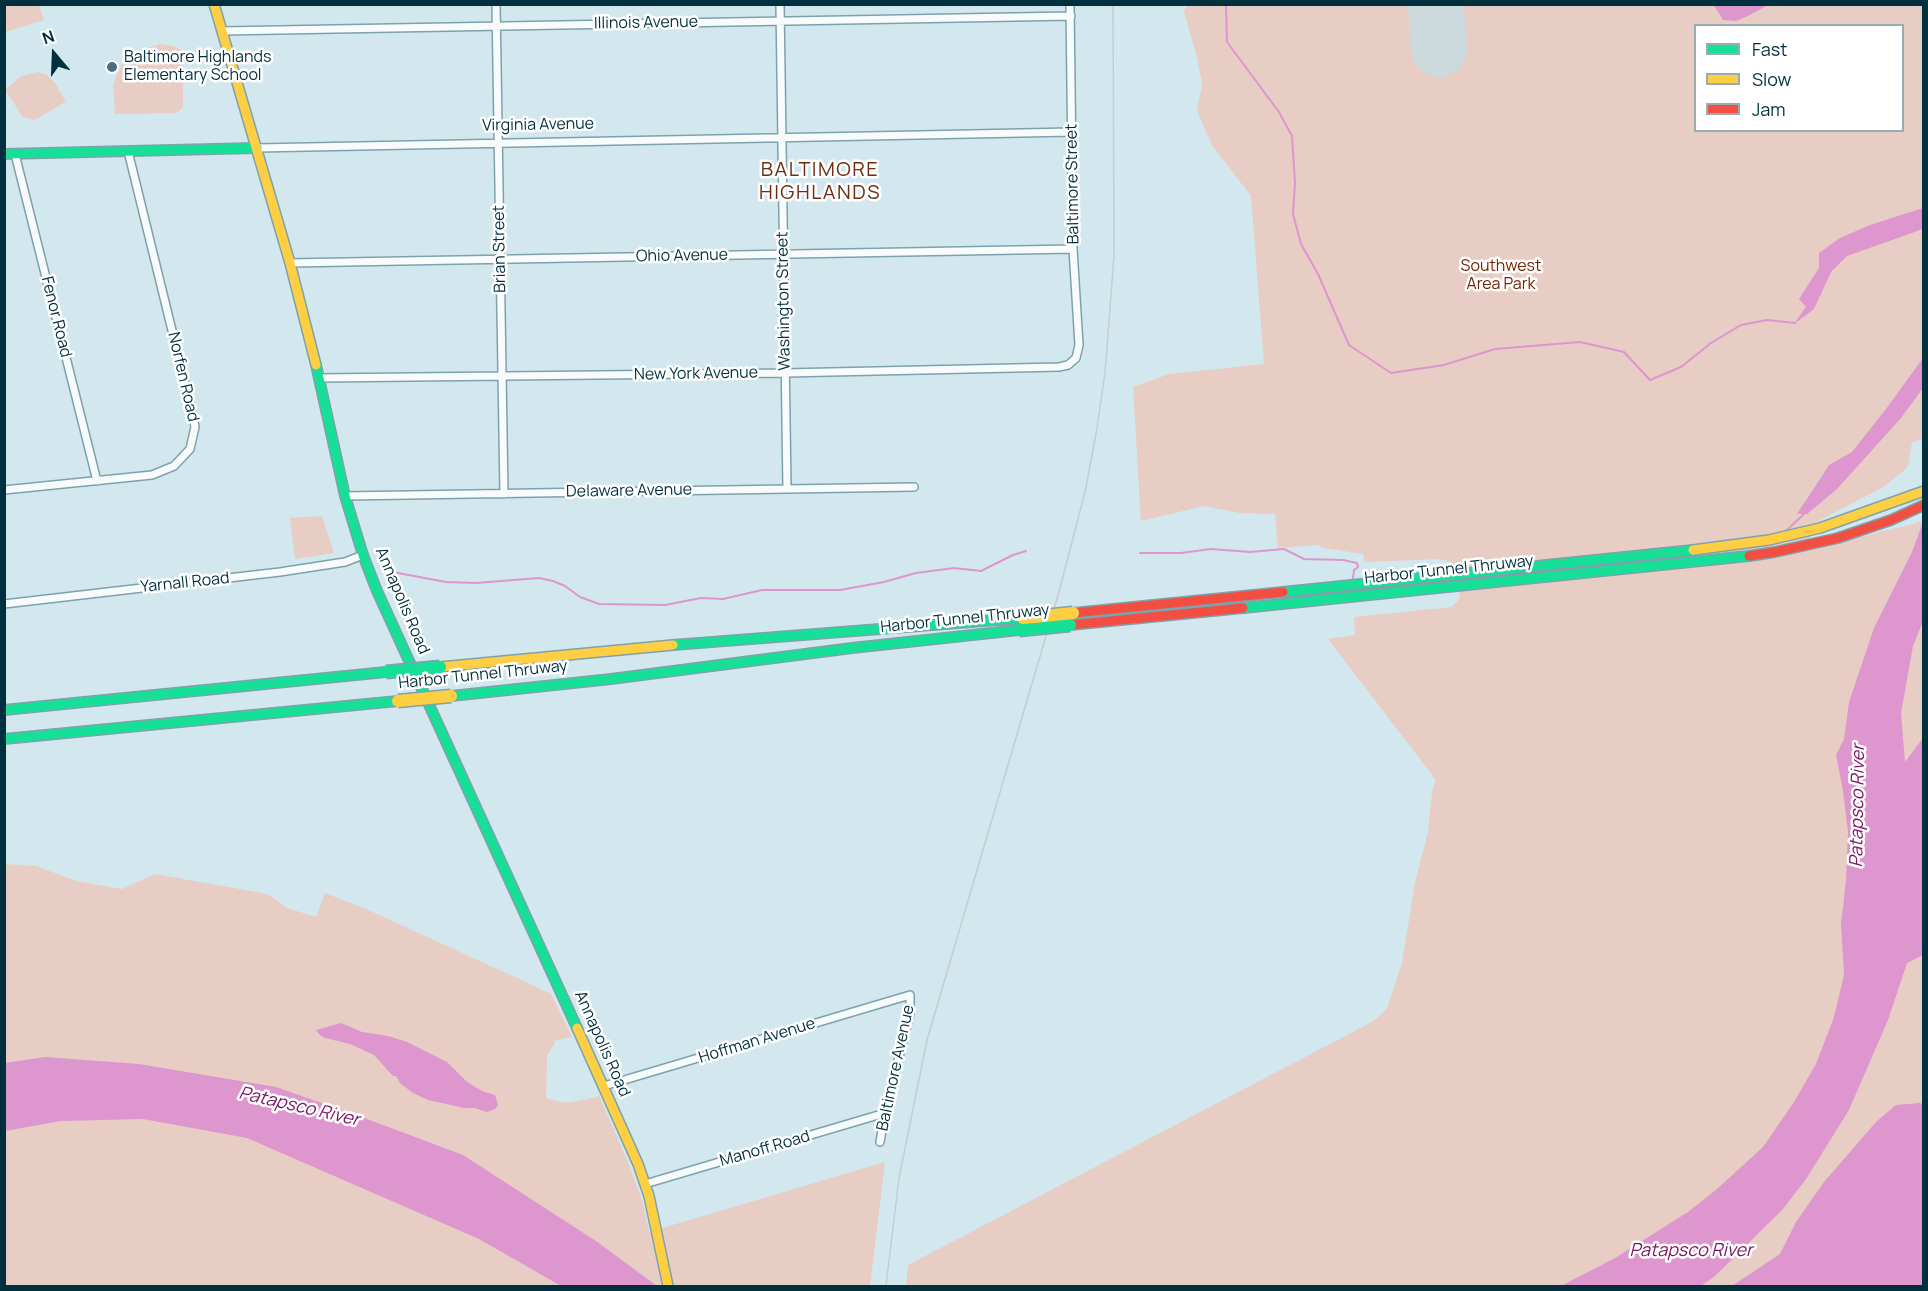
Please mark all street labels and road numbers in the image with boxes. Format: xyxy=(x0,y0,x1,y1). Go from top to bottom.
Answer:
street label: Illinois Avenue xyxy=(594,12,698,34)
street label: Virginia Avenue xyxy=(482,114,594,136)
street label: Baltimore Street xyxy=(1062,123,1084,245)
street label: Brian Street xyxy=(490,205,510,293)
street label: Washington Street xyxy=(773,231,795,371)
street label: Ohio Avenue xyxy=(636,246,728,266)
street label: Fenor Road xyxy=(37,275,75,359)
street label: Norfen Road xyxy=(163,330,203,424)
street label: New York Avenue xyxy=(634,363,758,385)
street label: Delaware Avenue xyxy=(566,480,692,502)
street label: Annapolis Road xyxy=(371,545,433,657)
street label: Harbor Tunnel Thruway xyxy=(1363,552,1535,588)
street label: Yarnall Road xyxy=(140,569,230,597)
street label: Harbor Tunnel Thruway xyxy=(879,601,1051,637)
street label: Harbor Tunnel Thruway xyxy=(397,657,569,693)
street label: Annapolis Road xyxy=(570,988,634,1100)
street label: Baltimore Avenue xyxy=(873,1003,919,1133)
street label: Hoffman Avenue xyxy=(696,1014,818,1068)
street label: Manoff Road xyxy=(718,1127,812,1171)

